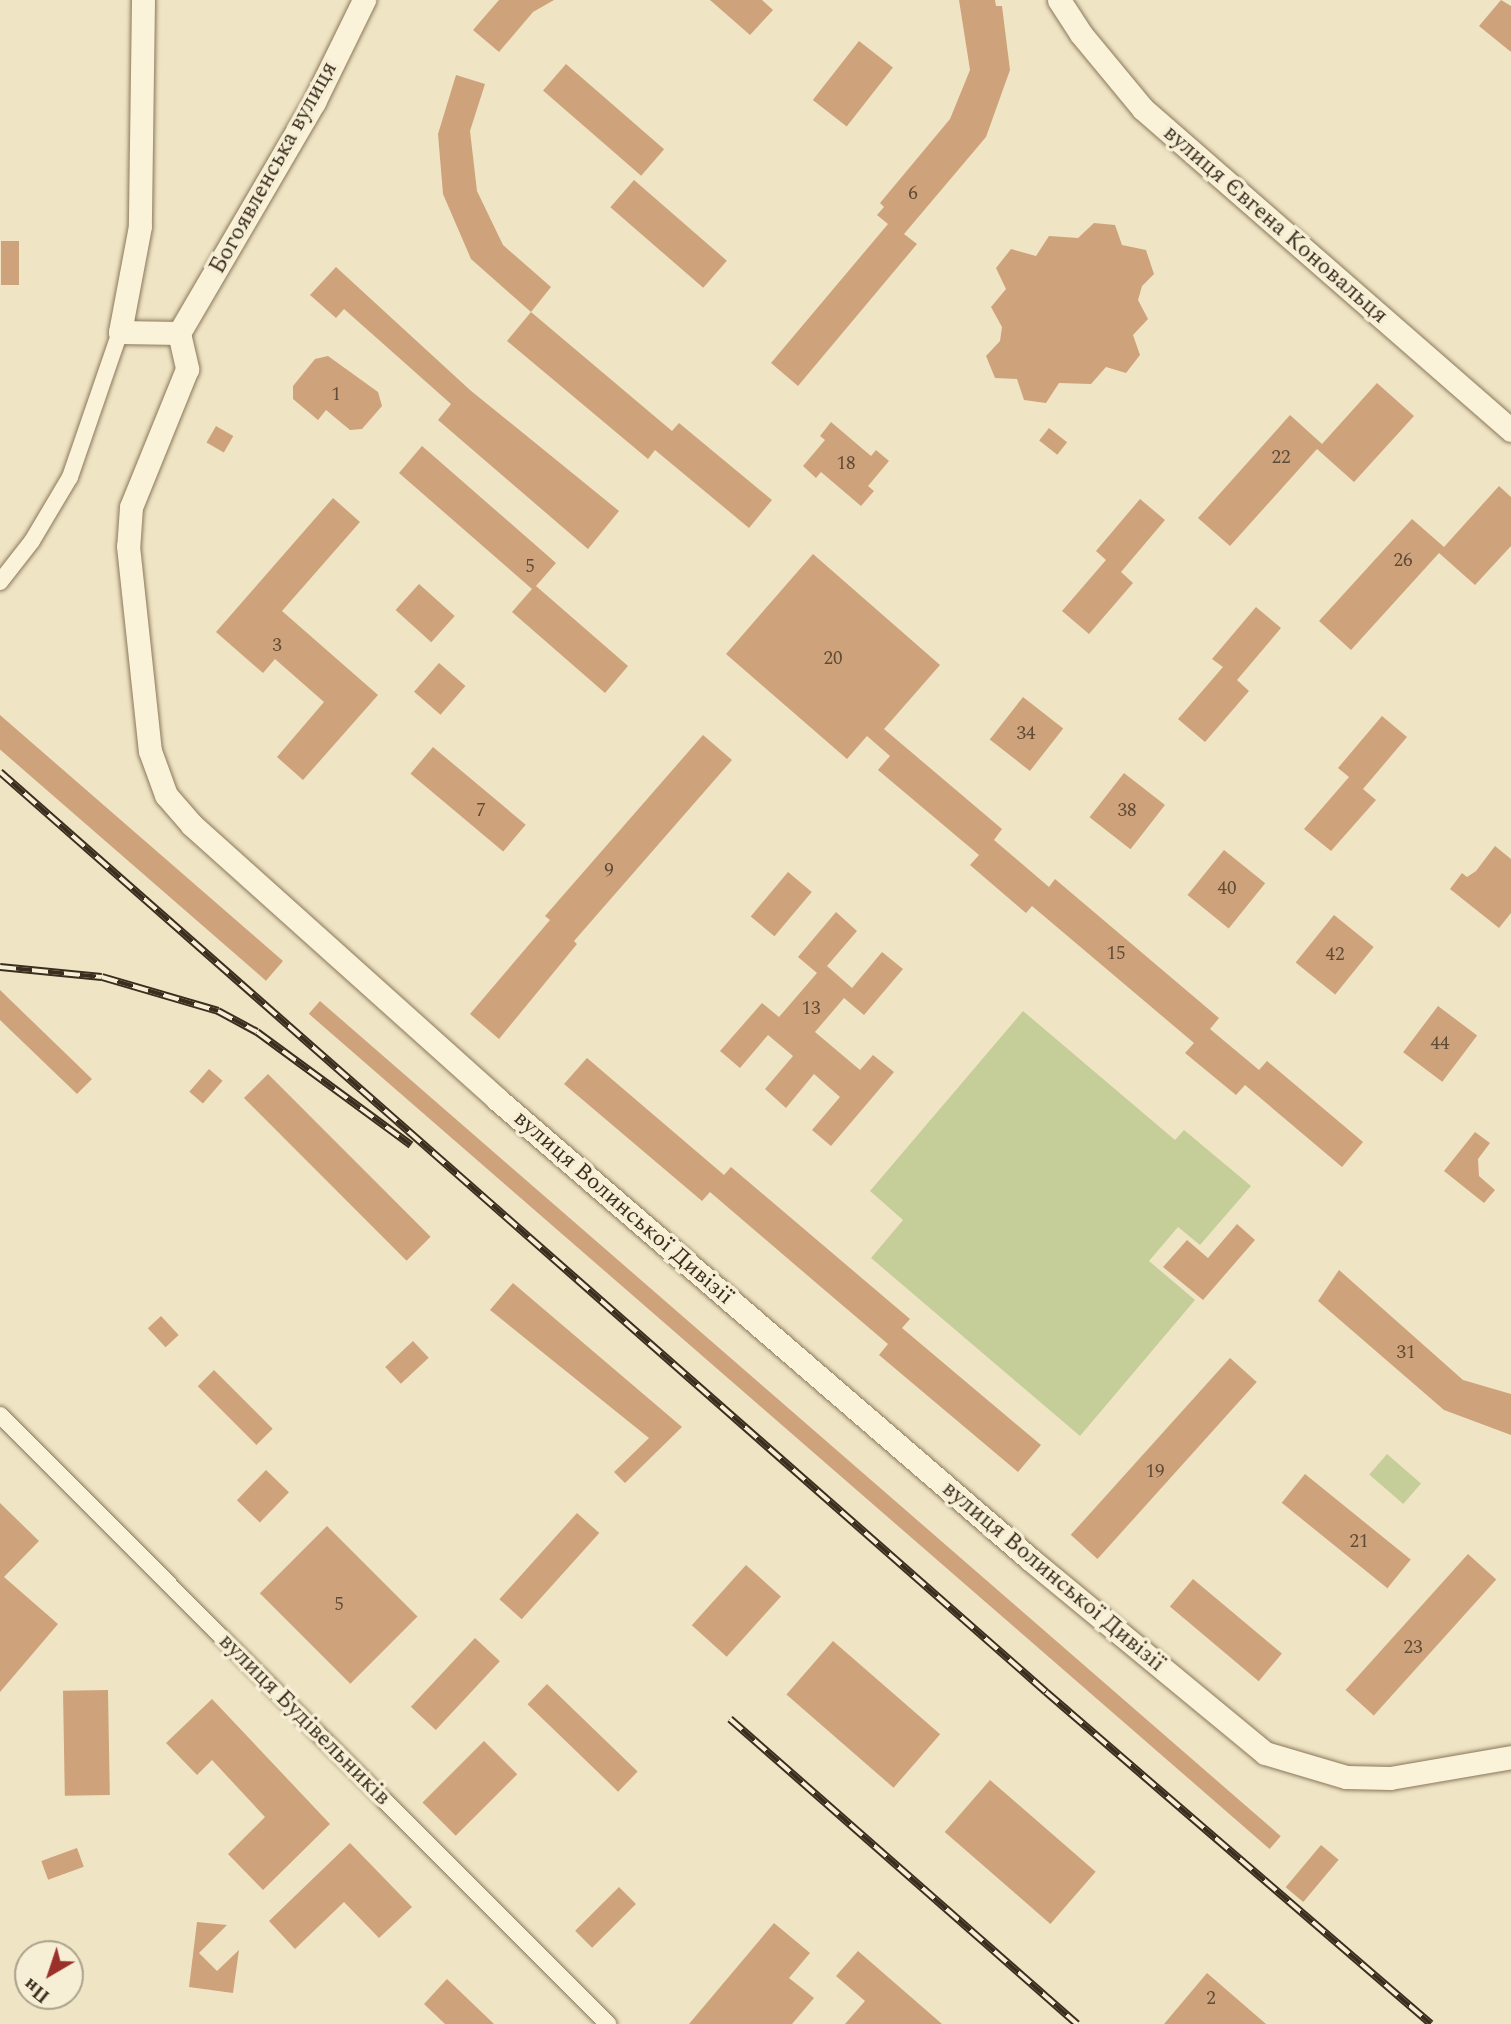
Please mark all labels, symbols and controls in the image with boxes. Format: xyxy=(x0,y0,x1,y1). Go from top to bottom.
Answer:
street label: Богоявленська вулиця xyxy=(204,57,344,279)
street label: вулиця Євгена Коновальця xyxy=(1157,120,1393,330)
house number: 6 xyxy=(908,183,918,205)
house number: 1 xyxy=(331,384,341,406)
house number: 22 xyxy=(1272,447,1290,469)
house number: 18 xyxy=(837,453,855,475)
house number: 26 xyxy=(1394,550,1412,572)
house number: 5 xyxy=(525,556,535,578)
house number: 3 xyxy=(272,635,282,657)
house number: 20 xyxy=(824,648,842,670)
house number: 34 xyxy=(1017,723,1035,745)
house number: 7 xyxy=(476,800,486,822)
house number: 38 xyxy=(1118,800,1136,822)
house number: 9 xyxy=(604,860,614,882)
house number: 40 xyxy=(1218,878,1236,900)
house number: 15 xyxy=(1107,943,1125,965)
house number: 42 xyxy=(1326,944,1344,966)
house number: 13 xyxy=(802,998,820,1020)
house number: 44 xyxy=(1431,1033,1449,1055)
street label: вулиця Волинської Дивізії xyxy=(507,1105,739,1311)
house number: 31 xyxy=(1397,1342,1415,1364)
house number: 19 xyxy=(1146,1461,1164,1483)
street label: вулиця Волинської Дивізії xyxy=(936,1476,1170,1678)
house number: 21 xyxy=(1350,1531,1368,1553)
house number: 5 xyxy=(334,1594,344,1616)
street label: вулиця Будівельників xyxy=(212,1628,396,1812)
house number: 23 xyxy=(1404,1637,1422,1659)
north arrow xyxy=(14,1940,84,2010)
text: Пн xyxy=(17,1970,56,2010)
house number: 2 xyxy=(1206,1988,1216,2010)

